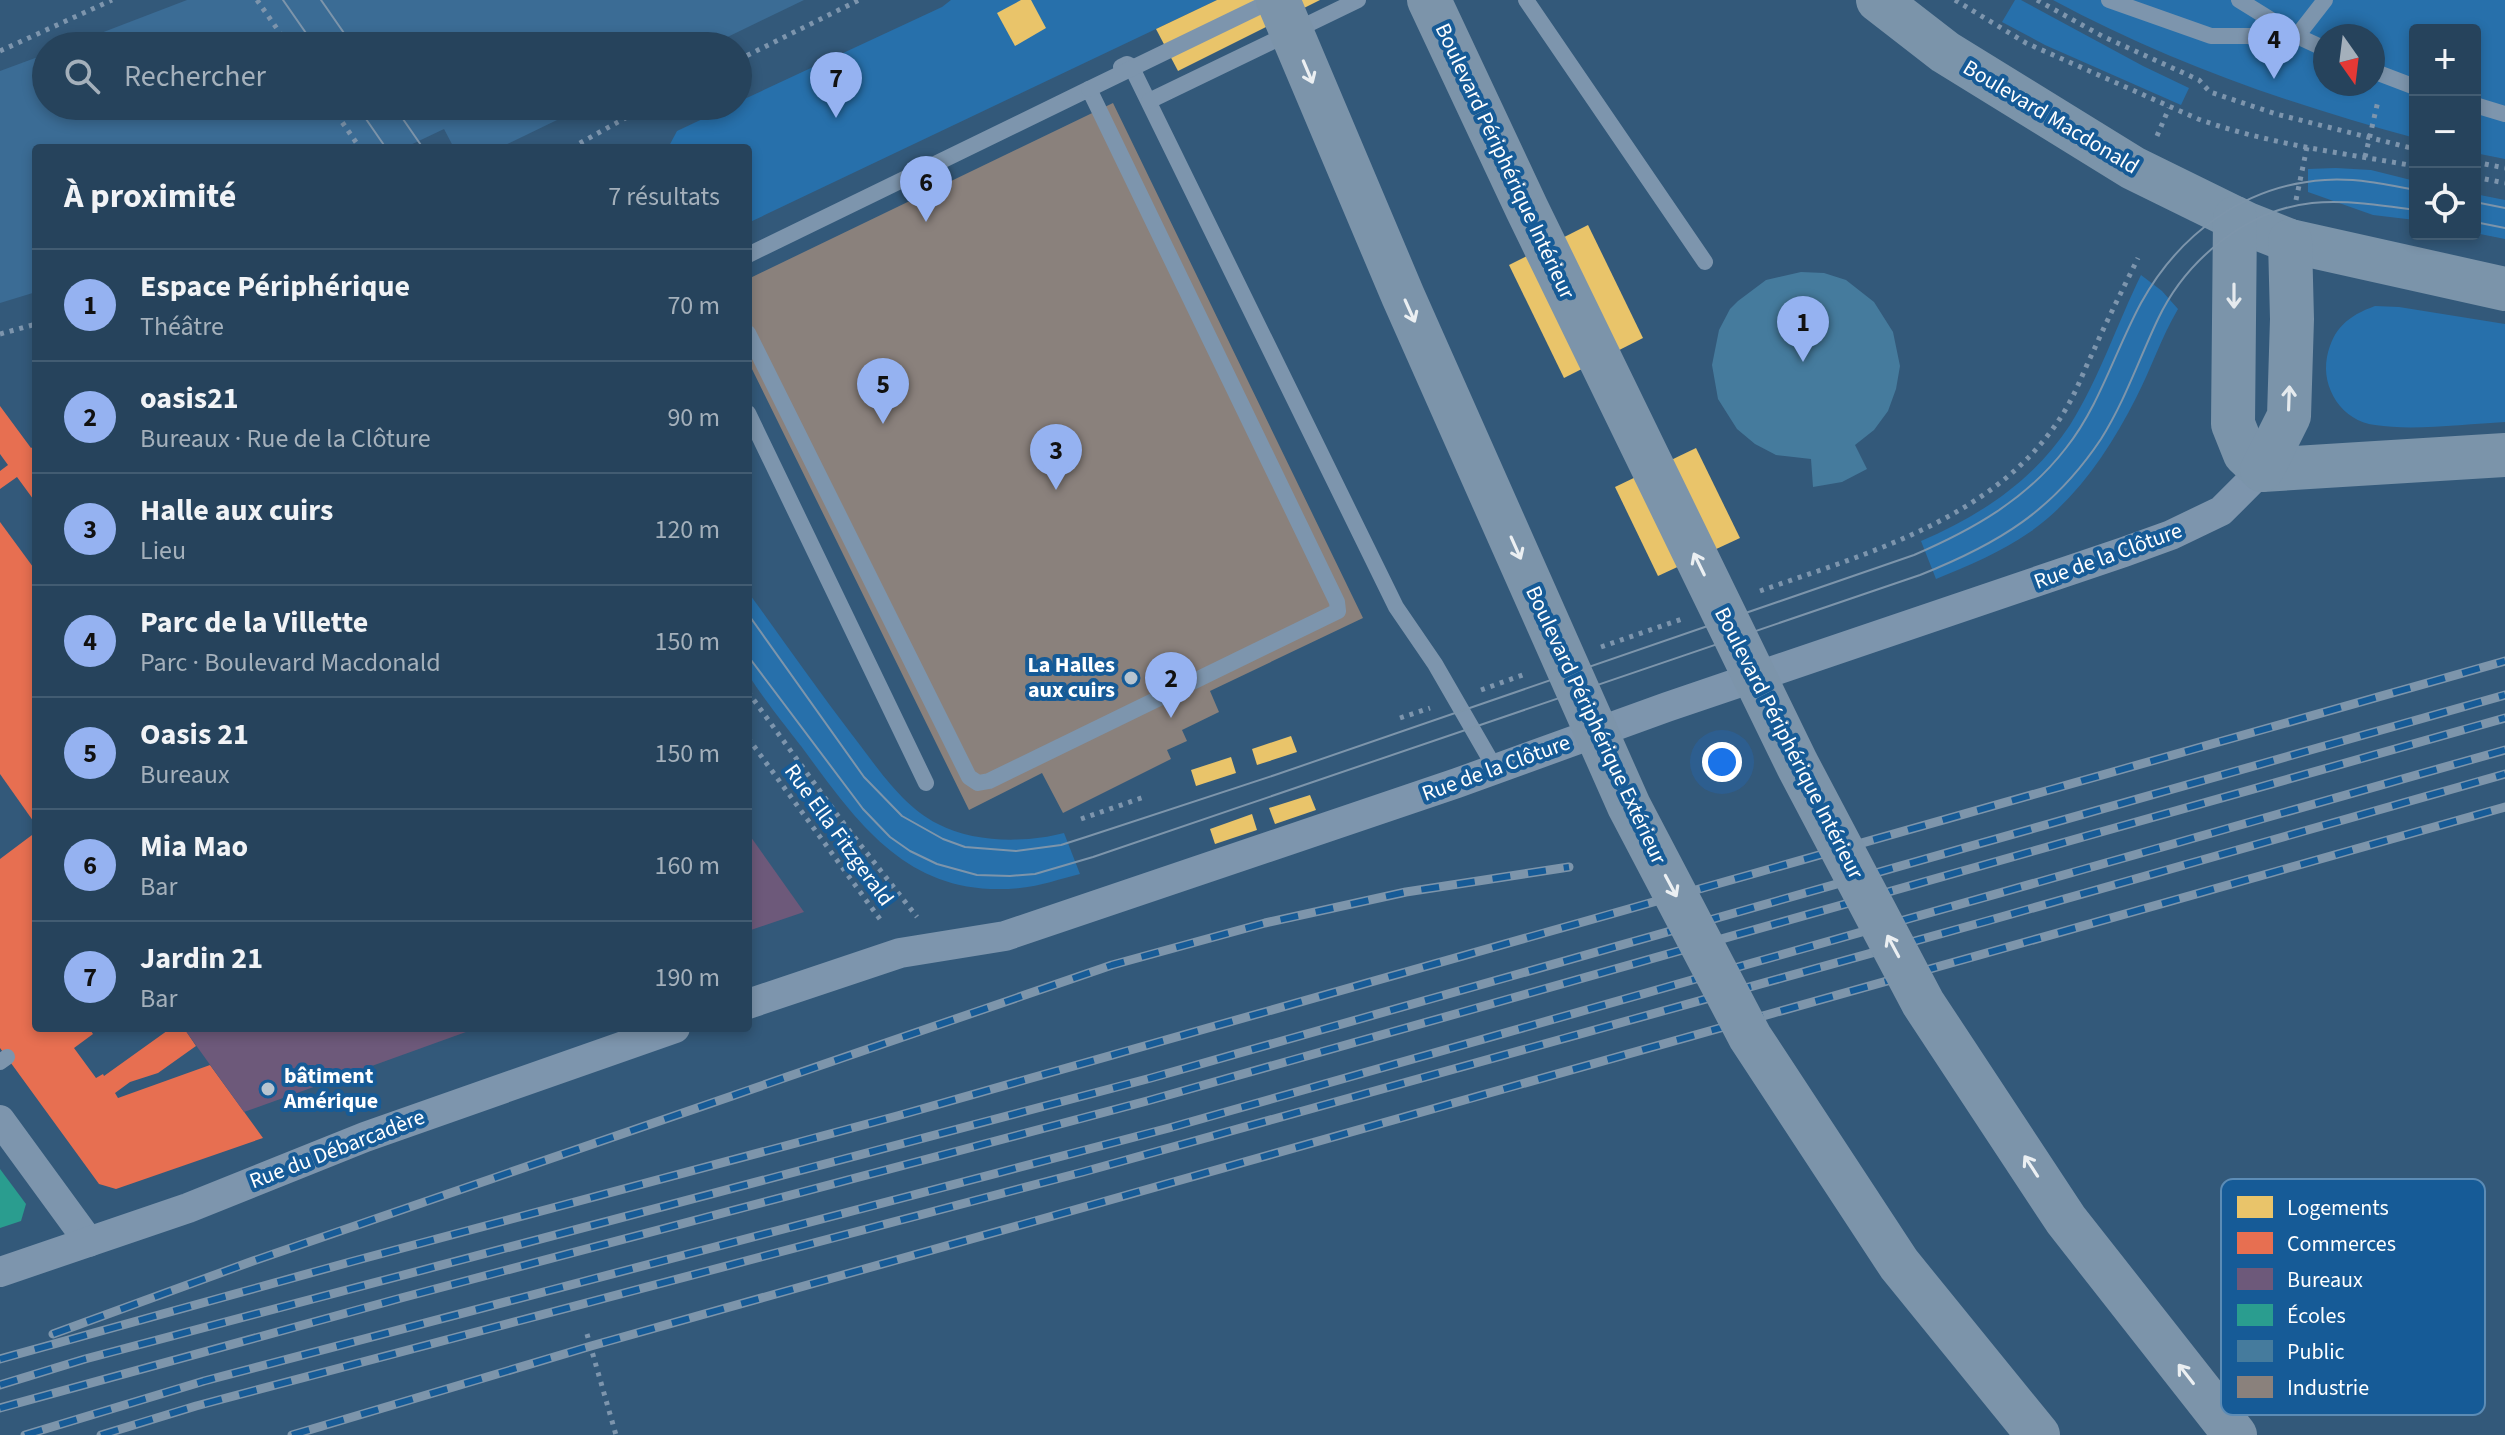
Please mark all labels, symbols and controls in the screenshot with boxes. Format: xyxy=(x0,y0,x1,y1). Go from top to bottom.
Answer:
pin: 4 xyxy=(2248,13,2300,79)
street label: Boulevard Périphérique Intérieur xyxy=(1427,18,1583,305)
north arrow xyxy=(2313,24,2385,96)
map controls xyxy=(2409,24,2481,240)
button: + xyxy=(2409,24,2481,96)
search box xyxy=(32,32,752,120)
pin: 7 xyxy=(810,52,862,118)
street label: Boulevard Macdonald xyxy=(1957,52,2145,182)
icon: search xyxy=(60,54,104,98)
text: Rechercher xyxy=(124,55,266,98)
one-way arrow xyxy=(1302,59,1317,84)
button: − xyxy=(2409,96,2481,168)
pin: 6 xyxy=(900,156,952,222)
button: locate xyxy=(2409,168,2481,240)
text: À proximité xyxy=(64,172,236,221)
text: 7 résultats xyxy=(608,178,720,215)
text: Espace Périphérique xyxy=(140,265,410,308)
one-way arrow xyxy=(2226,282,2242,309)
text: 1 xyxy=(83,287,97,324)
text: 70 m xyxy=(667,287,720,324)
pin: 1 xyxy=(1777,296,1829,362)
one-way arrow xyxy=(1403,299,1418,323)
text: Théâtre xyxy=(140,308,224,345)
pin: 5 xyxy=(857,358,909,424)
text: oasis21 xyxy=(140,377,239,420)
one-way arrow xyxy=(2282,385,2297,412)
text: 2 xyxy=(83,399,97,436)
text: 90 m xyxy=(667,399,720,436)
text: Bureaux · Rue de la Clôture xyxy=(140,420,431,457)
pin: 3 xyxy=(1030,424,1082,490)
text: Halle aux cuirs xyxy=(140,489,333,532)
text: 3 xyxy=(83,511,97,548)
text: 120 m xyxy=(654,511,720,548)
street label: Rue de la Clôture xyxy=(2029,514,2187,598)
text: Lieu xyxy=(140,532,186,569)
one-way arrow xyxy=(1510,536,1525,560)
one-way arrow xyxy=(1691,552,1706,576)
street label: Boulevard Périphérique Extérieur xyxy=(1517,581,1675,870)
text: Parc de la Villette xyxy=(140,601,368,644)
street label: Boulevard Périphérique Intérieur xyxy=(1706,601,1872,885)
text: 4 xyxy=(83,623,97,660)
text: 150 m xyxy=(654,623,720,660)
text: Parc · Boulevard Macdonald xyxy=(140,644,441,681)
place label: La Halles aux cuirs xyxy=(1027,649,1115,706)
pin: 2 xyxy=(1145,652,1197,718)
marker: La Halles aux cuirs xyxy=(1122,669,1140,687)
text: Oasis 21 xyxy=(140,713,249,756)
street label: Rue de la Clôture xyxy=(1417,726,1575,810)
text: 5 xyxy=(83,735,97,772)
text: 150 m xyxy=(654,735,720,772)
your location xyxy=(1702,742,1742,782)
text: Bureaux xyxy=(140,756,230,793)
street label: Rue Ella Fitzgerald xyxy=(776,757,902,913)
text: Mia Mao xyxy=(140,825,248,868)
text: 6 xyxy=(83,847,97,884)
text: 160 m xyxy=(654,847,720,884)
text: Bar xyxy=(140,868,177,905)
one-way arrow xyxy=(1664,874,1680,898)
one-way arrow xyxy=(1885,934,1901,958)
text: Jardin 21 xyxy=(140,937,263,980)
text: 7 xyxy=(83,959,97,996)
text: 190 m xyxy=(654,959,720,996)
text: Bar xyxy=(140,980,177,1017)
place label: bâtiment Amérique xyxy=(283,1060,378,1117)
marker: bâtiment Amérique xyxy=(259,1080,277,1098)
street label: Rue du Débarcadère xyxy=(245,1101,429,1197)
one-way arrow xyxy=(2022,1155,2038,1178)
legend xyxy=(2221,1179,2485,1415)
text: Logements xyxy=(2287,1192,2389,1224)
text: Commerces xyxy=(2287,1228,2396,1260)
text: Bureaux xyxy=(2287,1264,2363,1296)
text: Écoles xyxy=(2287,1300,2346,1332)
text: Public xyxy=(2287,1336,2345,1368)
one-way arrow xyxy=(2177,1364,2194,1385)
text: Industrie xyxy=(2287,1372,2369,1404)

